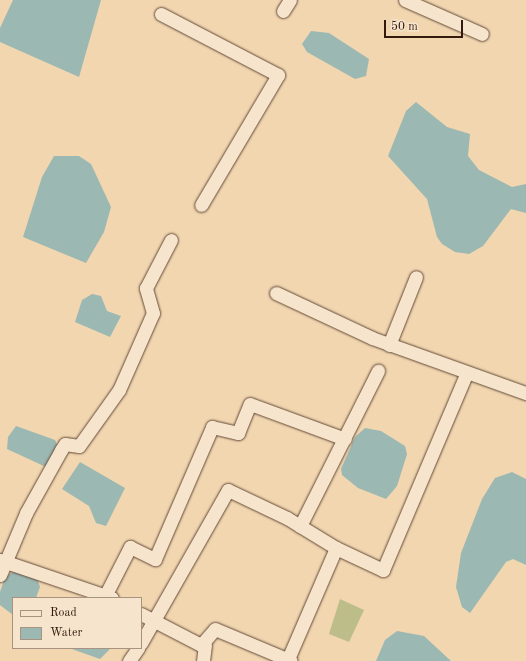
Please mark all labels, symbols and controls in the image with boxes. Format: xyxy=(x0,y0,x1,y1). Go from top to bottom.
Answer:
scale bar xyxy=(386,12,465,38)
text: 50 m xyxy=(391,21,418,33)
legend xyxy=(12,597,142,649)
text: Road xyxy=(50,607,77,619)
text: Water xyxy=(50,627,82,639)

